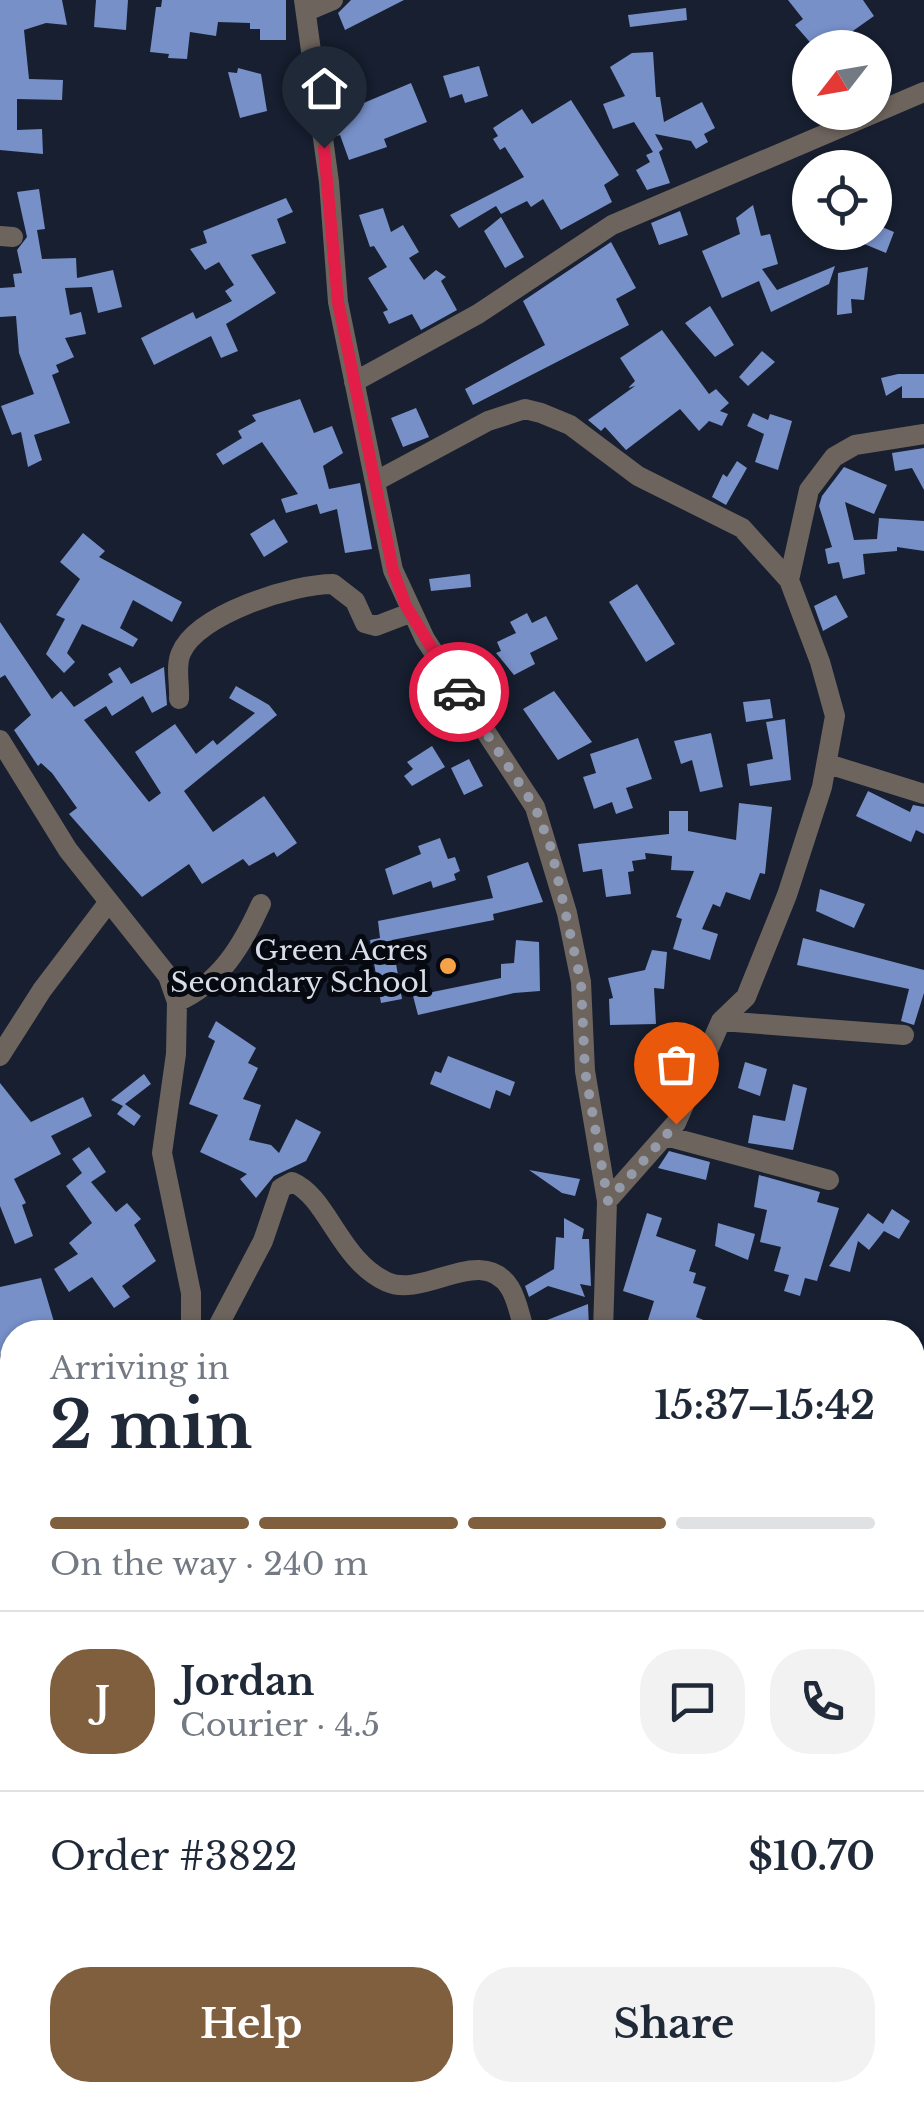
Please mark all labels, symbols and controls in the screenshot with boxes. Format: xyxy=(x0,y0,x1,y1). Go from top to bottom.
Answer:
north arrow xyxy=(792,30,892,130)
map controls xyxy=(792,30,892,250)
pin xyxy=(282,46,367,149)
icon: home xyxy=(297,61,352,116)
button: locate xyxy=(792,150,892,250)
courier xyxy=(409,642,509,742)
icon: car xyxy=(432,665,487,720)
place label: Green Acres Secondary School xyxy=(170,933,428,1000)
marker: Green Acres Secondary School xyxy=(437,955,459,977)
pin xyxy=(634,1022,719,1125)
icon: bag xyxy=(649,1037,704,1092)
text: Arriving in xyxy=(50,1348,229,1388)
text: 15:37–15:42 xyxy=(654,1382,875,1429)
text: 2 min xyxy=(50,1385,252,1466)
text: On the way · 240 m xyxy=(50,1544,368,1584)
button: chat xyxy=(640,1649,745,1754)
button: phone xyxy=(770,1649,875,1754)
text: Jordan xyxy=(180,1658,314,1705)
text: J xyxy=(95,1678,110,1725)
text: Courier · 4.5 xyxy=(180,1705,380,1745)
text: Order #3822 xyxy=(50,1833,298,1880)
text: $10.70 xyxy=(748,1833,875,1880)
button: Help xyxy=(50,1967,453,2082)
button: Share xyxy=(473,1967,875,2082)

